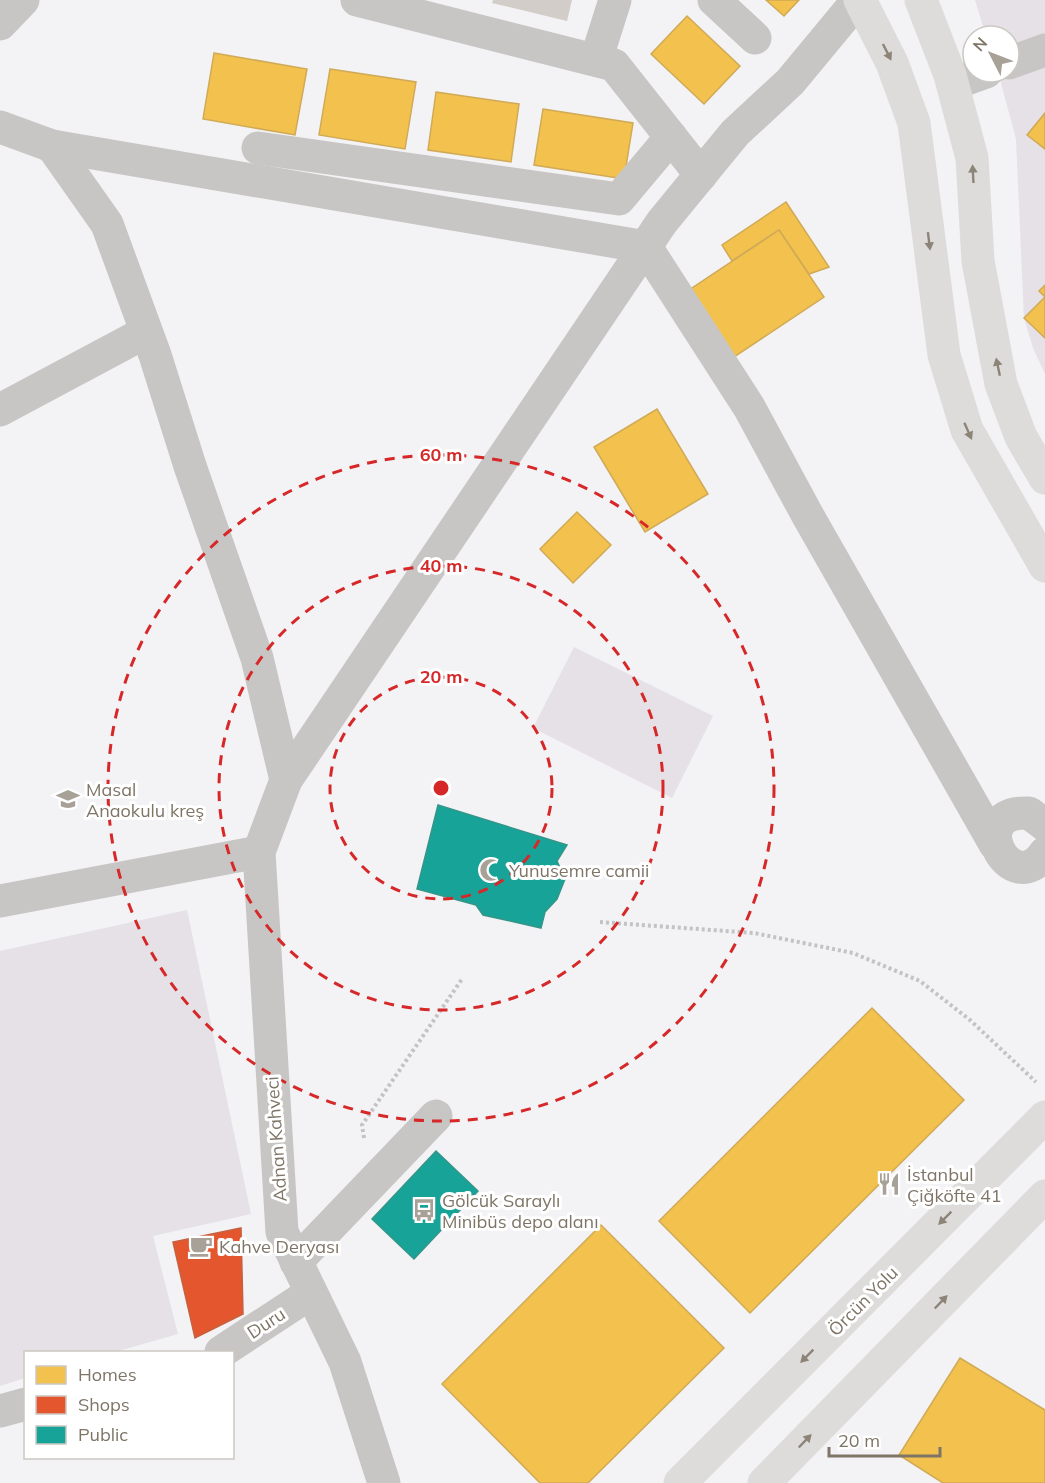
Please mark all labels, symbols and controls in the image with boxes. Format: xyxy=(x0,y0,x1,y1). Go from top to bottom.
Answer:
north arrow xyxy=(961,24,1021,84)
text: N xyxy=(968,33,991,55)
one-way arrow xyxy=(881,43,891,61)
one-way arrow xyxy=(968,165,977,184)
one-way arrow xyxy=(924,231,934,250)
one-way arrow xyxy=(992,358,1002,377)
one-way arrow xyxy=(964,422,974,440)
text: 60 m xyxy=(420,443,462,466)
text: 40 m xyxy=(420,554,462,577)
text: 20 m xyxy=(420,665,462,688)
place label: Masal Anaokulu kreş xyxy=(86,778,204,822)
centre of rings xyxy=(431,778,451,798)
school or university icon: Masal Anaokulu kreş xyxy=(55,786,81,812)
mosque icon: Yunusemre camii xyxy=(478,857,504,883)
place label: Yunusemre camii xyxy=(508,859,649,882)
street label: Adnan Kahveci xyxy=(260,1076,292,1202)
place label: İstanbul Çiğköfte 41 xyxy=(907,1163,1002,1207)
restaurant icon: İstanbul Çiğköfte 41 xyxy=(876,1171,902,1197)
place label: Gölcük Saraylı Minibüs depo alanı xyxy=(442,1189,598,1233)
bus stop icon: Gölcük Saraylı Minibüs depo alanı xyxy=(411,1197,437,1223)
one-way arrow xyxy=(938,1211,952,1225)
cafe icon: Kahve Deryası xyxy=(188,1233,214,1259)
place label: Kahve Deryası xyxy=(219,1235,339,1258)
street label: Örcün Yolu xyxy=(823,1261,903,1341)
one-way arrow xyxy=(934,1296,948,1310)
street label: Duru xyxy=(243,1302,289,1344)
one-way arrow xyxy=(800,1349,814,1363)
legend xyxy=(24,1351,234,1459)
text: Homes xyxy=(78,1363,137,1386)
text: Shops xyxy=(78,1393,130,1416)
scale bar xyxy=(829,1420,940,1458)
text: Public xyxy=(78,1423,128,1446)
text: 20 m xyxy=(838,1429,880,1452)
one-way arrow xyxy=(797,1435,811,1449)

